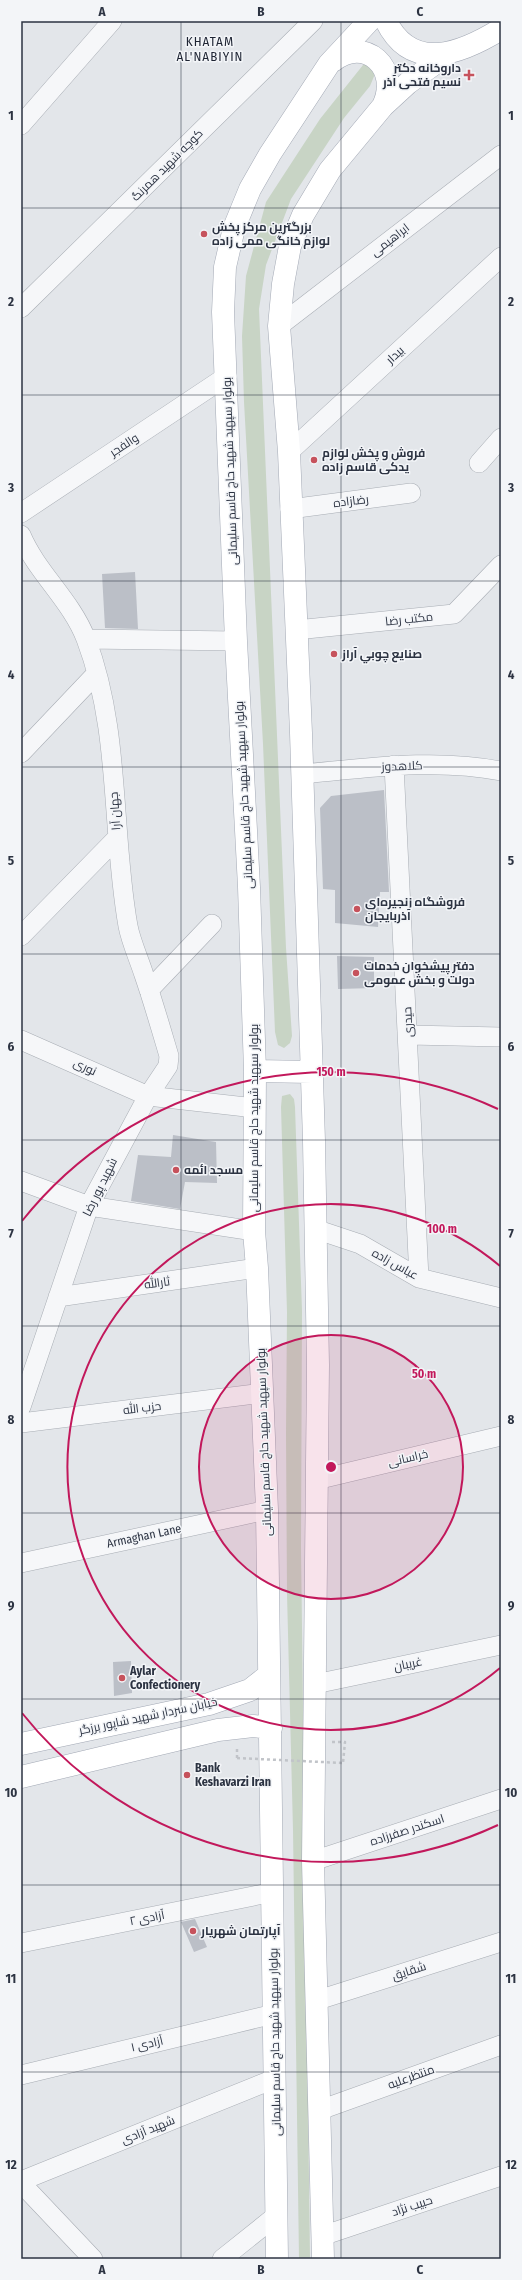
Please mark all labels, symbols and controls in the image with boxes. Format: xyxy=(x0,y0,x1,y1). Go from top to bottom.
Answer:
text: A xyxy=(97,4,106,19)
text: B xyxy=(257,4,265,19)
text: C xyxy=(417,4,424,19)
district label: KHATAM AL'NABIYIN xyxy=(177,34,243,64)
place label: داروخانه دکتر نسیم فتحی آذر xyxy=(382,61,461,90)
marker: داروخانه دکتر نسیم فتحی آذر xyxy=(464,70,474,80)
text: 1 xyxy=(8,108,14,123)
text: 1 xyxy=(508,108,514,123)
street label: کوچه شهید همرنگ xyxy=(128,126,207,205)
place label: بزرگترین مرکز پخش لوازم خانگی ممی زاده xyxy=(212,220,330,249)
street label: ابراهیمی xyxy=(368,221,412,259)
marker: بزرگترین مرکز پخش لوازم خانگی ممی زاده xyxy=(199,229,209,239)
text: 2 xyxy=(7,294,14,309)
text: 2 xyxy=(507,294,514,309)
street label: بیدار xyxy=(382,343,407,367)
street label: بولوار سپهبد شهید حاج قاسم سلیمانی xyxy=(220,377,241,565)
street label: والفجر xyxy=(106,431,141,460)
place label: فروش و پخش لوازم یدکی قاسم زاده xyxy=(322,446,425,475)
marker: فروش و پخش لوازم یدکی قاسم زاده xyxy=(309,455,319,465)
text: 3 xyxy=(7,480,14,495)
text: 3 xyxy=(507,480,514,495)
street label: رضازاده xyxy=(332,492,370,510)
street label: مکتب رضا xyxy=(384,610,434,628)
place label: صنايع چوبي آراز xyxy=(341,647,422,664)
marker: صنايع چوبي آراز xyxy=(329,649,339,659)
text: 4 xyxy=(8,667,15,682)
text: 4 xyxy=(508,667,515,682)
street label: بولوار سپهبد شهید حاج قاسم سلیمانی xyxy=(232,701,257,889)
street label: کلاهدوز xyxy=(380,758,423,774)
street label: جهان آرا xyxy=(107,791,123,831)
text: 5 xyxy=(8,853,14,868)
text: 5 xyxy=(508,853,514,868)
place label: فروشگاه زنجیره‌ای آذربایجان xyxy=(365,895,465,924)
marker: فروشگاه زنجیره‌ای آذربایجان xyxy=(352,904,362,914)
place label: دفتر پیشخوان خدمات دولت و بخش عمومی xyxy=(364,959,475,988)
marker: دفتر پیشخوان خدمات دولت و بخش عمومی xyxy=(351,968,361,978)
street label: حیدری xyxy=(400,1006,416,1038)
street label: بولوار سپهبد شهید حاج قاسم سلیمانی xyxy=(247,1024,262,1212)
text: 6 xyxy=(8,1039,15,1054)
text: 6 xyxy=(508,1039,515,1054)
street label: نوری xyxy=(71,1056,99,1078)
text: 150 m xyxy=(316,1065,346,1079)
street label: شهید پور رضا xyxy=(80,1155,122,1219)
place label: مسجد ائمه xyxy=(184,1163,243,1177)
marker: مسجد ائمه xyxy=(171,1165,181,1175)
text: 100 m xyxy=(427,1222,457,1236)
text: 7 xyxy=(8,1226,14,1241)
text: 7 xyxy=(508,1226,514,1241)
street label: عباس زاده xyxy=(369,1246,421,1282)
street label: ثارالله xyxy=(143,1273,172,1292)
street label: بولوار سپهبد شهید حاج قاسم سلیمانی xyxy=(254,1348,275,1536)
text: 50 m xyxy=(412,1367,436,1381)
street label: حزب الله xyxy=(122,1398,162,1417)
text: 8 xyxy=(8,1412,15,1427)
text: 8 xyxy=(508,1412,515,1427)
street label: خراسانی xyxy=(387,1447,429,1469)
centre of rings xyxy=(324,1460,338,1474)
street label: Armaghan Lane xyxy=(105,1521,183,1551)
text: 9 xyxy=(8,1598,15,1613)
text: 9 xyxy=(508,1598,515,1613)
street label: غریبان xyxy=(392,1654,424,1674)
place label: Aylar Confectionery xyxy=(129,1664,200,1692)
marker: Aylar Confectionery xyxy=(117,1673,127,1683)
street label: خیابان سردار شهید شاپور برزگر xyxy=(76,1694,219,1740)
place label: Bank Keshavarzi Iran xyxy=(195,1761,271,1789)
marker: Bank Keshavarzi Iran xyxy=(182,1770,192,1780)
text: 10 xyxy=(5,1785,17,1800)
text: 10 xyxy=(505,1785,517,1800)
street label: اسکندر صفرزاده xyxy=(368,1811,446,1849)
street label: آزادی ۲ xyxy=(128,1908,166,1928)
place label: آپارتمان شهریار xyxy=(200,1924,281,1940)
marker: آپارتمان شهریار xyxy=(188,1926,198,1936)
street label: بولوار سپهبد شهید حاج قاسم سلیمانی xyxy=(266,1948,285,2136)
street label: شقایق xyxy=(390,1959,428,1983)
text: 11 xyxy=(6,1971,16,1986)
text: 11 xyxy=(506,1971,516,1986)
street label: آزادی ۱ xyxy=(129,2033,165,2054)
street label: منتظرعلیه xyxy=(386,2062,436,2092)
street label: شهید آزادی xyxy=(119,2113,177,2147)
text: 12 xyxy=(5,2157,17,2172)
text: 12 xyxy=(505,2157,517,2172)
street label: حبیب نژاد xyxy=(390,2193,434,2219)
text: A xyxy=(97,2262,106,2277)
text: B xyxy=(257,2262,265,2277)
text: C xyxy=(417,2262,424,2277)

